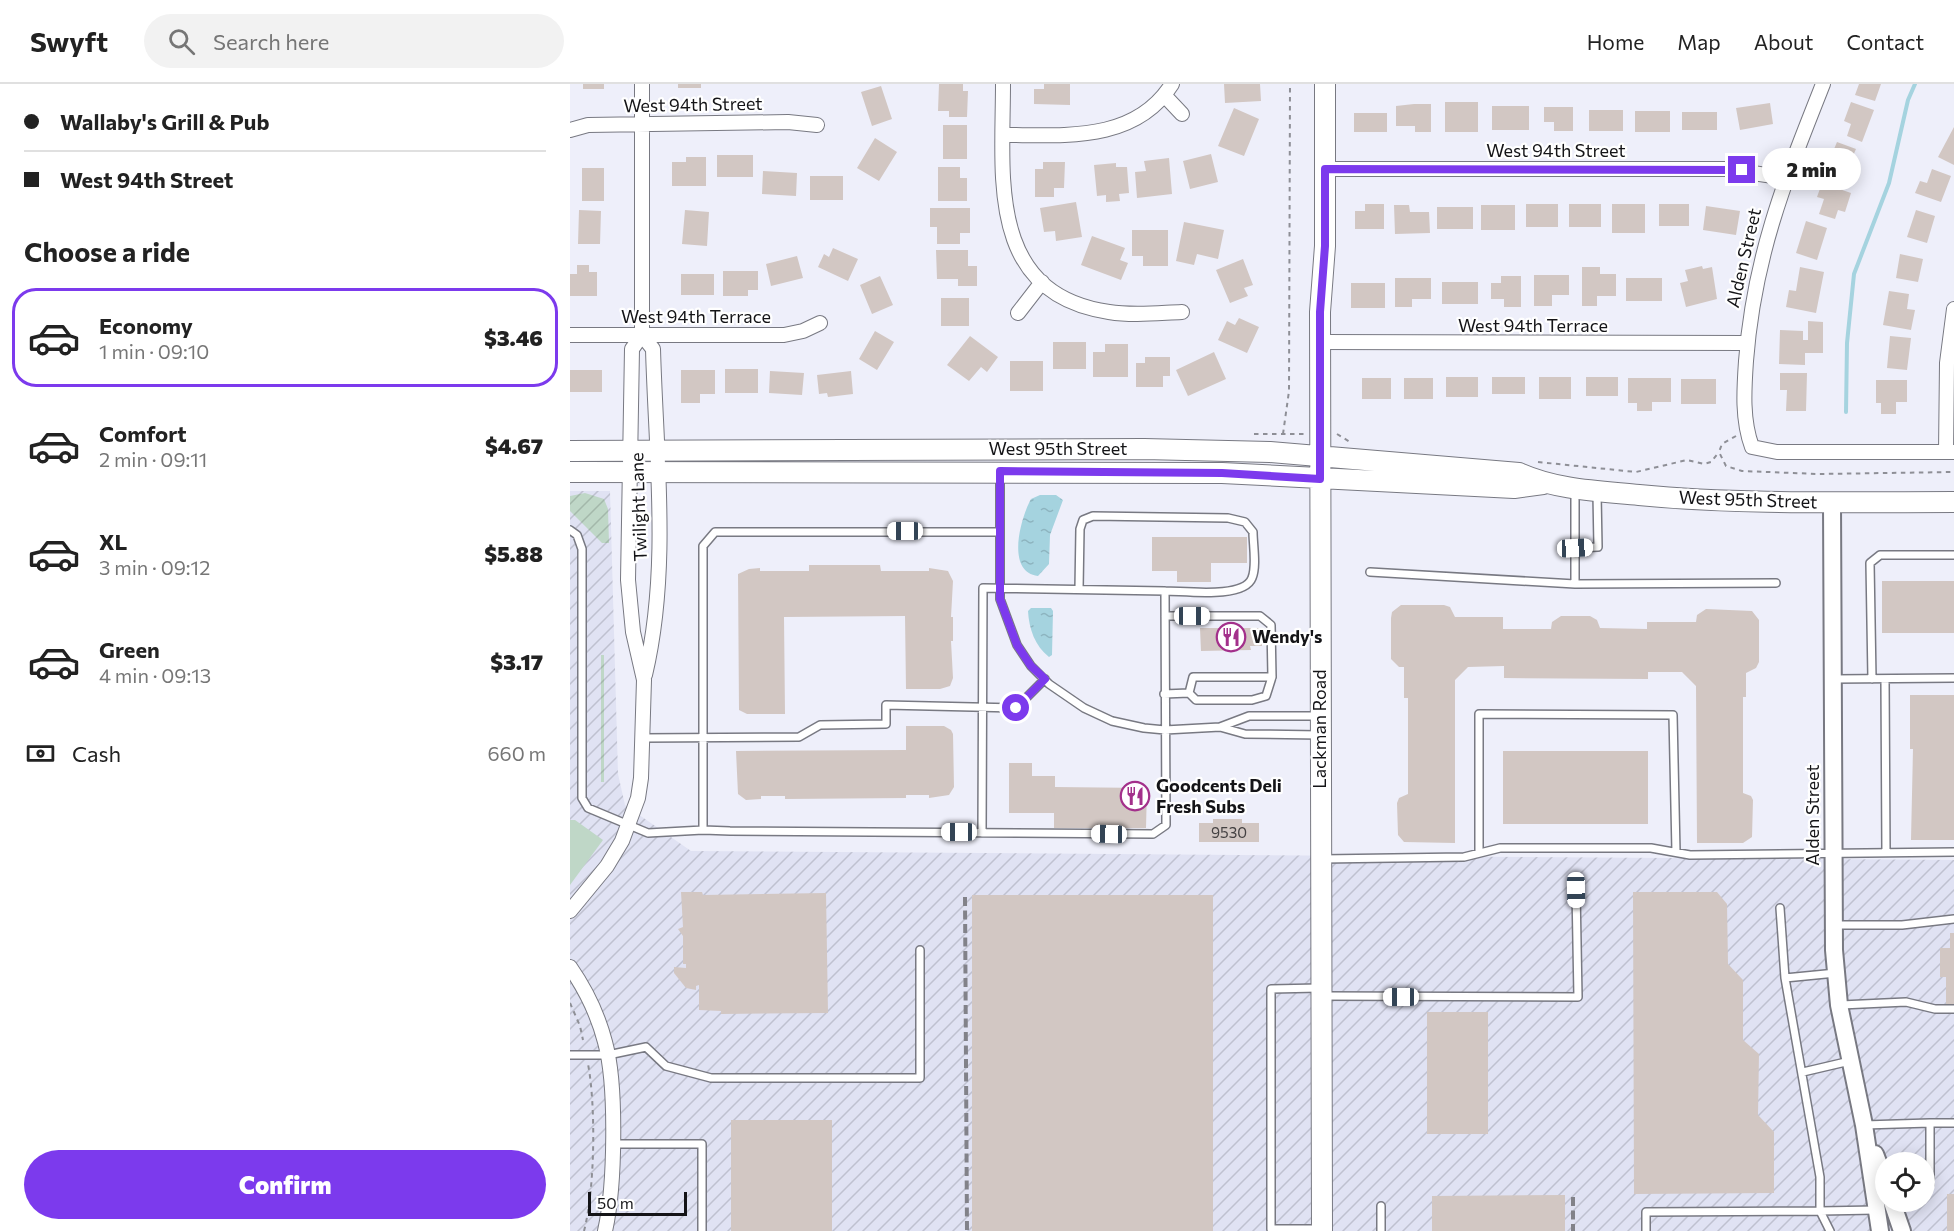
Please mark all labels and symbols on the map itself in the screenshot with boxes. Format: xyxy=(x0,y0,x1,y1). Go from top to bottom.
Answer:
street label: West 94th Street xyxy=(623,92,763,116)
street label: West 94th Street xyxy=(1486,139,1626,161)
callout: 2 min xyxy=(1763,149,1862,191)
route end xyxy=(1728,156,1755,183)
street label: Alden Street xyxy=(1721,206,1765,310)
street label: West 94th Terrace xyxy=(621,305,771,327)
street label: West 94th Terrace xyxy=(1458,314,1608,336)
street label: West 95th Street xyxy=(989,437,1127,459)
street label: Twilight Lane xyxy=(625,452,651,562)
street label: West 95th Street xyxy=(1678,486,1818,512)
car xyxy=(887,522,923,540)
car xyxy=(1557,538,1593,558)
car xyxy=(1174,607,1210,625)
restaurant icon: Wendy's xyxy=(1215,621,1247,653)
place label: Wendy's xyxy=(1252,625,1322,647)
street label: Lackman Road xyxy=(1308,669,1330,789)
route start xyxy=(1002,694,1029,721)
street label: Alden Street xyxy=(1801,764,1823,866)
place label: Goodcents Deli Fresh Subs xyxy=(1156,774,1282,817)
restaurant icon: Goodcents Deli Fresh Subs xyxy=(1119,780,1151,812)
car xyxy=(941,823,977,841)
house number: 9530 xyxy=(1211,823,1247,841)
car xyxy=(1091,825,1127,843)
car xyxy=(1567,872,1585,908)
car xyxy=(1383,988,1419,1006)
scale bar xyxy=(588,1189,687,1216)

